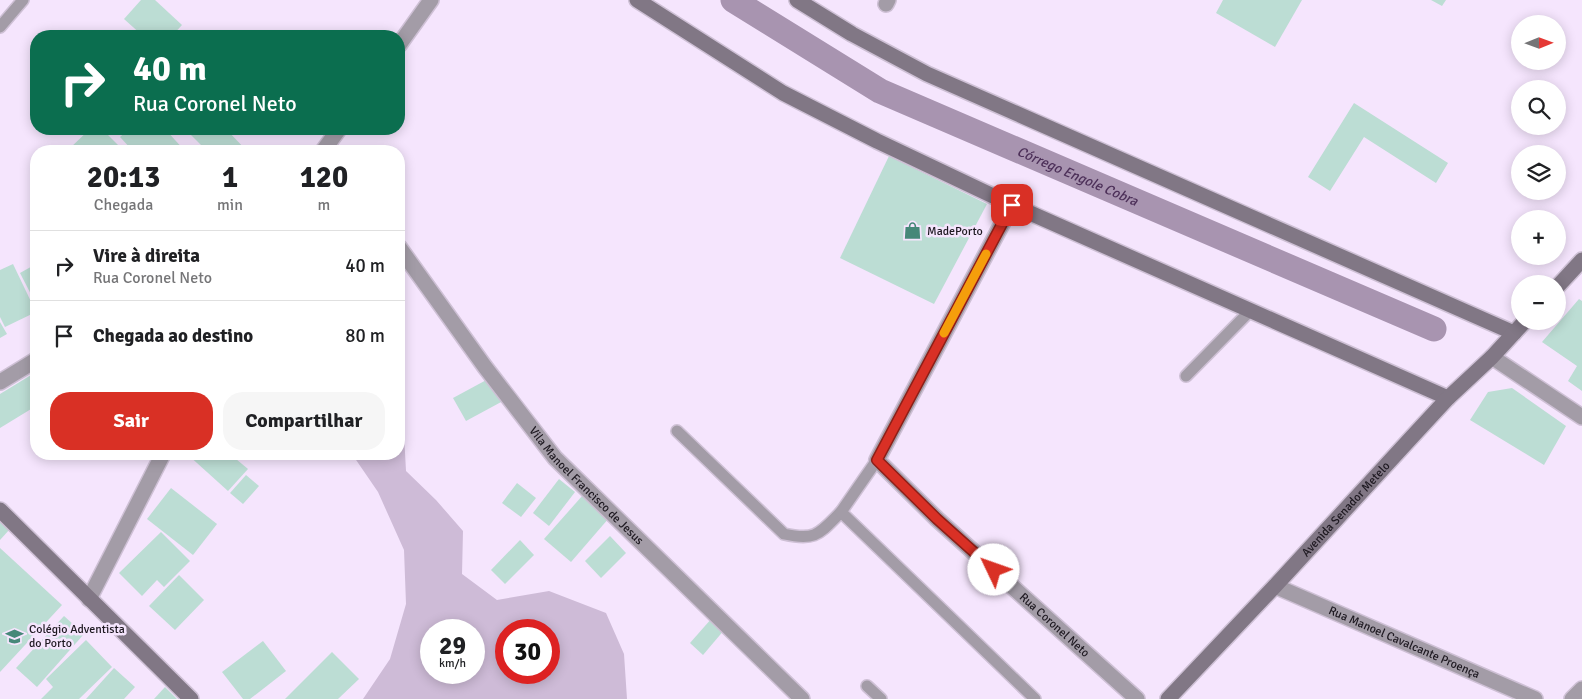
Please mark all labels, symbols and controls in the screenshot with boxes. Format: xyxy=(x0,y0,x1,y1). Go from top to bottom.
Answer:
north arrow xyxy=(1511,15,1566,70)
map controls xyxy=(1511,15,1566,330)
text: 40 m xyxy=(133,47,207,90)
icon: right xyxy=(50,50,115,115)
button: search xyxy=(1511,80,1566,135)
text: Rua Coronel Neto xyxy=(133,90,297,117)
water label: Córrego Engole Cobra xyxy=(1014,143,1141,210)
button: layers xyxy=(1511,145,1566,200)
text: 20:13 xyxy=(87,159,160,196)
text: 1 xyxy=(222,159,238,196)
text: 120 xyxy=(300,159,348,196)
pin xyxy=(991,184,1033,226)
icon: arrive xyxy=(998,191,1026,219)
text: Chegada xyxy=(94,195,153,215)
text: min xyxy=(217,195,243,215)
text: m xyxy=(318,195,330,215)
button: + xyxy=(1511,210,1566,265)
shop icon: MadePorto xyxy=(903,221,923,241)
place label: MadePorto xyxy=(927,224,983,239)
text: Vire à direita xyxy=(93,244,200,268)
icon: right xyxy=(50,252,78,280)
text: 40 m xyxy=(345,254,385,278)
text: Rua Coronel Neto xyxy=(93,268,212,288)
button: − xyxy=(1511,275,1566,330)
icon: arrive xyxy=(50,322,78,350)
text: Chegada ao destino xyxy=(93,324,253,348)
text: 80 m xyxy=(345,324,385,348)
button: Sair xyxy=(50,392,213,450)
button: Compartilhar xyxy=(223,392,385,450)
street label: Vila Manoel Francisco de Jesus xyxy=(526,424,646,548)
street label: Avenida Senador Metelo xyxy=(1299,459,1393,560)
position arrow xyxy=(967,543,1019,595)
street label: Rua Coronel Neto xyxy=(1016,590,1093,661)
street label: Rua Manoel Cavalcante Proença xyxy=(1326,603,1482,682)
speed limit sign: 30 xyxy=(495,619,560,684)
place label: Colégio Adventista do Porto xyxy=(29,622,125,651)
school or university icon: Colégio Adventista do Porto xyxy=(5,626,25,646)
text: 29 xyxy=(439,630,466,661)
text: km/h xyxy=(439,656,466,671)

